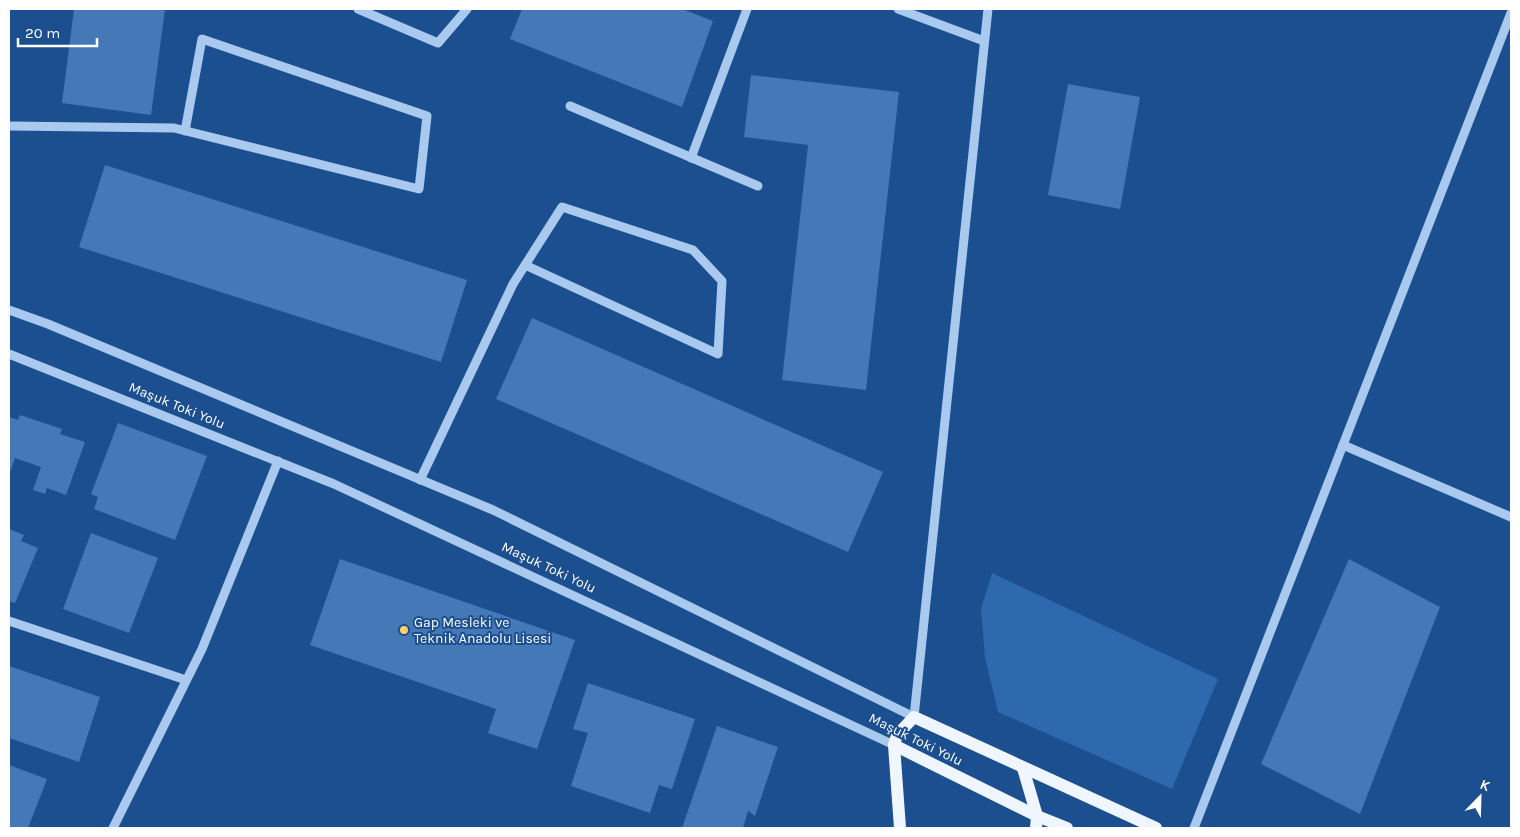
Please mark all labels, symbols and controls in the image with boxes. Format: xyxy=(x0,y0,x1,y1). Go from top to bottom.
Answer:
scale bar xyxy=(18,15,96,47)
text: 20 m xyxy=(25,24,60,42)
street label: Maşuk Toki Yolu xyxy=(126,378,227,433)
street label: Maşuk Toki Yolu xyxy=(499,538,599,597)
place label: Gap Mesleki ve Teknik Anadolu Lisesi xyxy=(414,614,552,647)
marker: Gap Mesleki ve Teknik Anadolu Lisesi xyxy=(398,624,410,636)
street label: Maşuk Toki Yolu xyxy=(866,709,966,770)
north arrow xyxy=(1455,772,1505,822)
text: K xyxy=(1477,776,1493,795)

